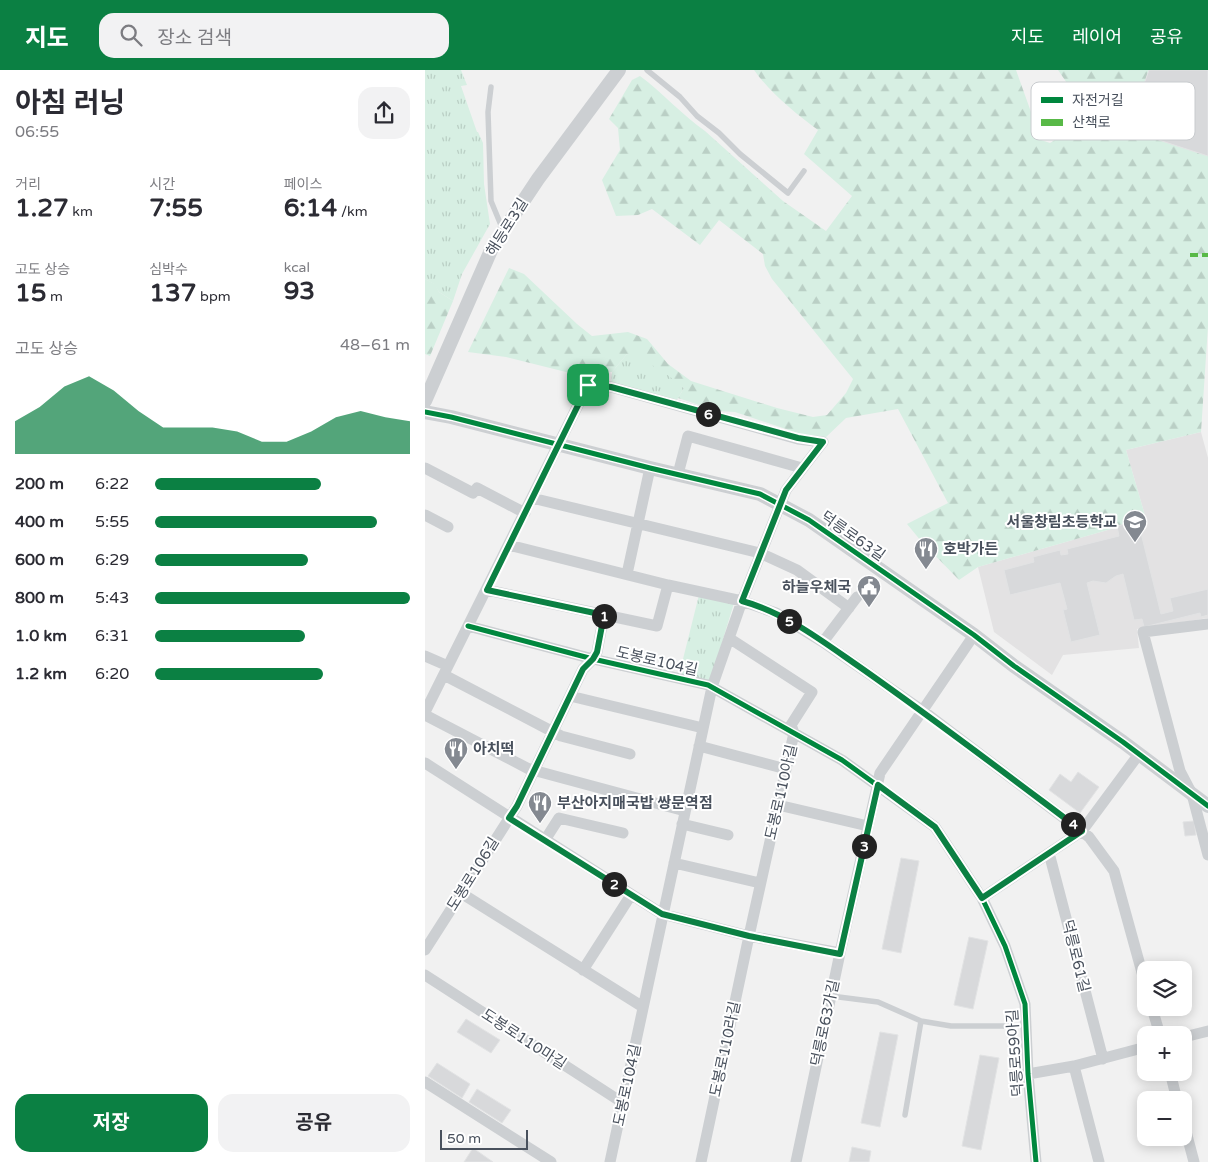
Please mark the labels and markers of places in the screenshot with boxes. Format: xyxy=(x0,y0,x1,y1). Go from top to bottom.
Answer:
pin xyxy=(567,364,609,406)
pin: 6 xyxy=(695,402,721,426)
school or university icon: 서울창림초등학교 xyxy=(1122,509,1148,543)
place label: 서울창림초등학교 xyxy=(1007,513,1117,531)
restaurant icon: 호박가든 xyxy=(913,536,939,570)
place label: 호박가든 xyxy=(943,540,998,558)
public building icon: 하늘우체국 xyxy=(856,574,882,608)
place label: 하늘우체국 xyxy=(782,578,851,596)
pin: 1 xyxy=(591,604,617,628)
pin: 5 xyxy=(777,608,801,634)
restaurant icon: 아치떡 xyxy=(443,736,469,770)
place label: 아치떡 xyxy=(473,740,514,758)
restaurant icon: 부산아지매국밥 쌍문역점 xyxy=(527,790,553,824)
place label: 부산아지매국밥 쌍문역점 xyxy=(557,794,713,812)
pin: 4 xyxy=(1061,812,1085,836)
pin: 3 xyxy=(851,834,877,858)
pin: 2 xyxy=(601,872,627,896)

